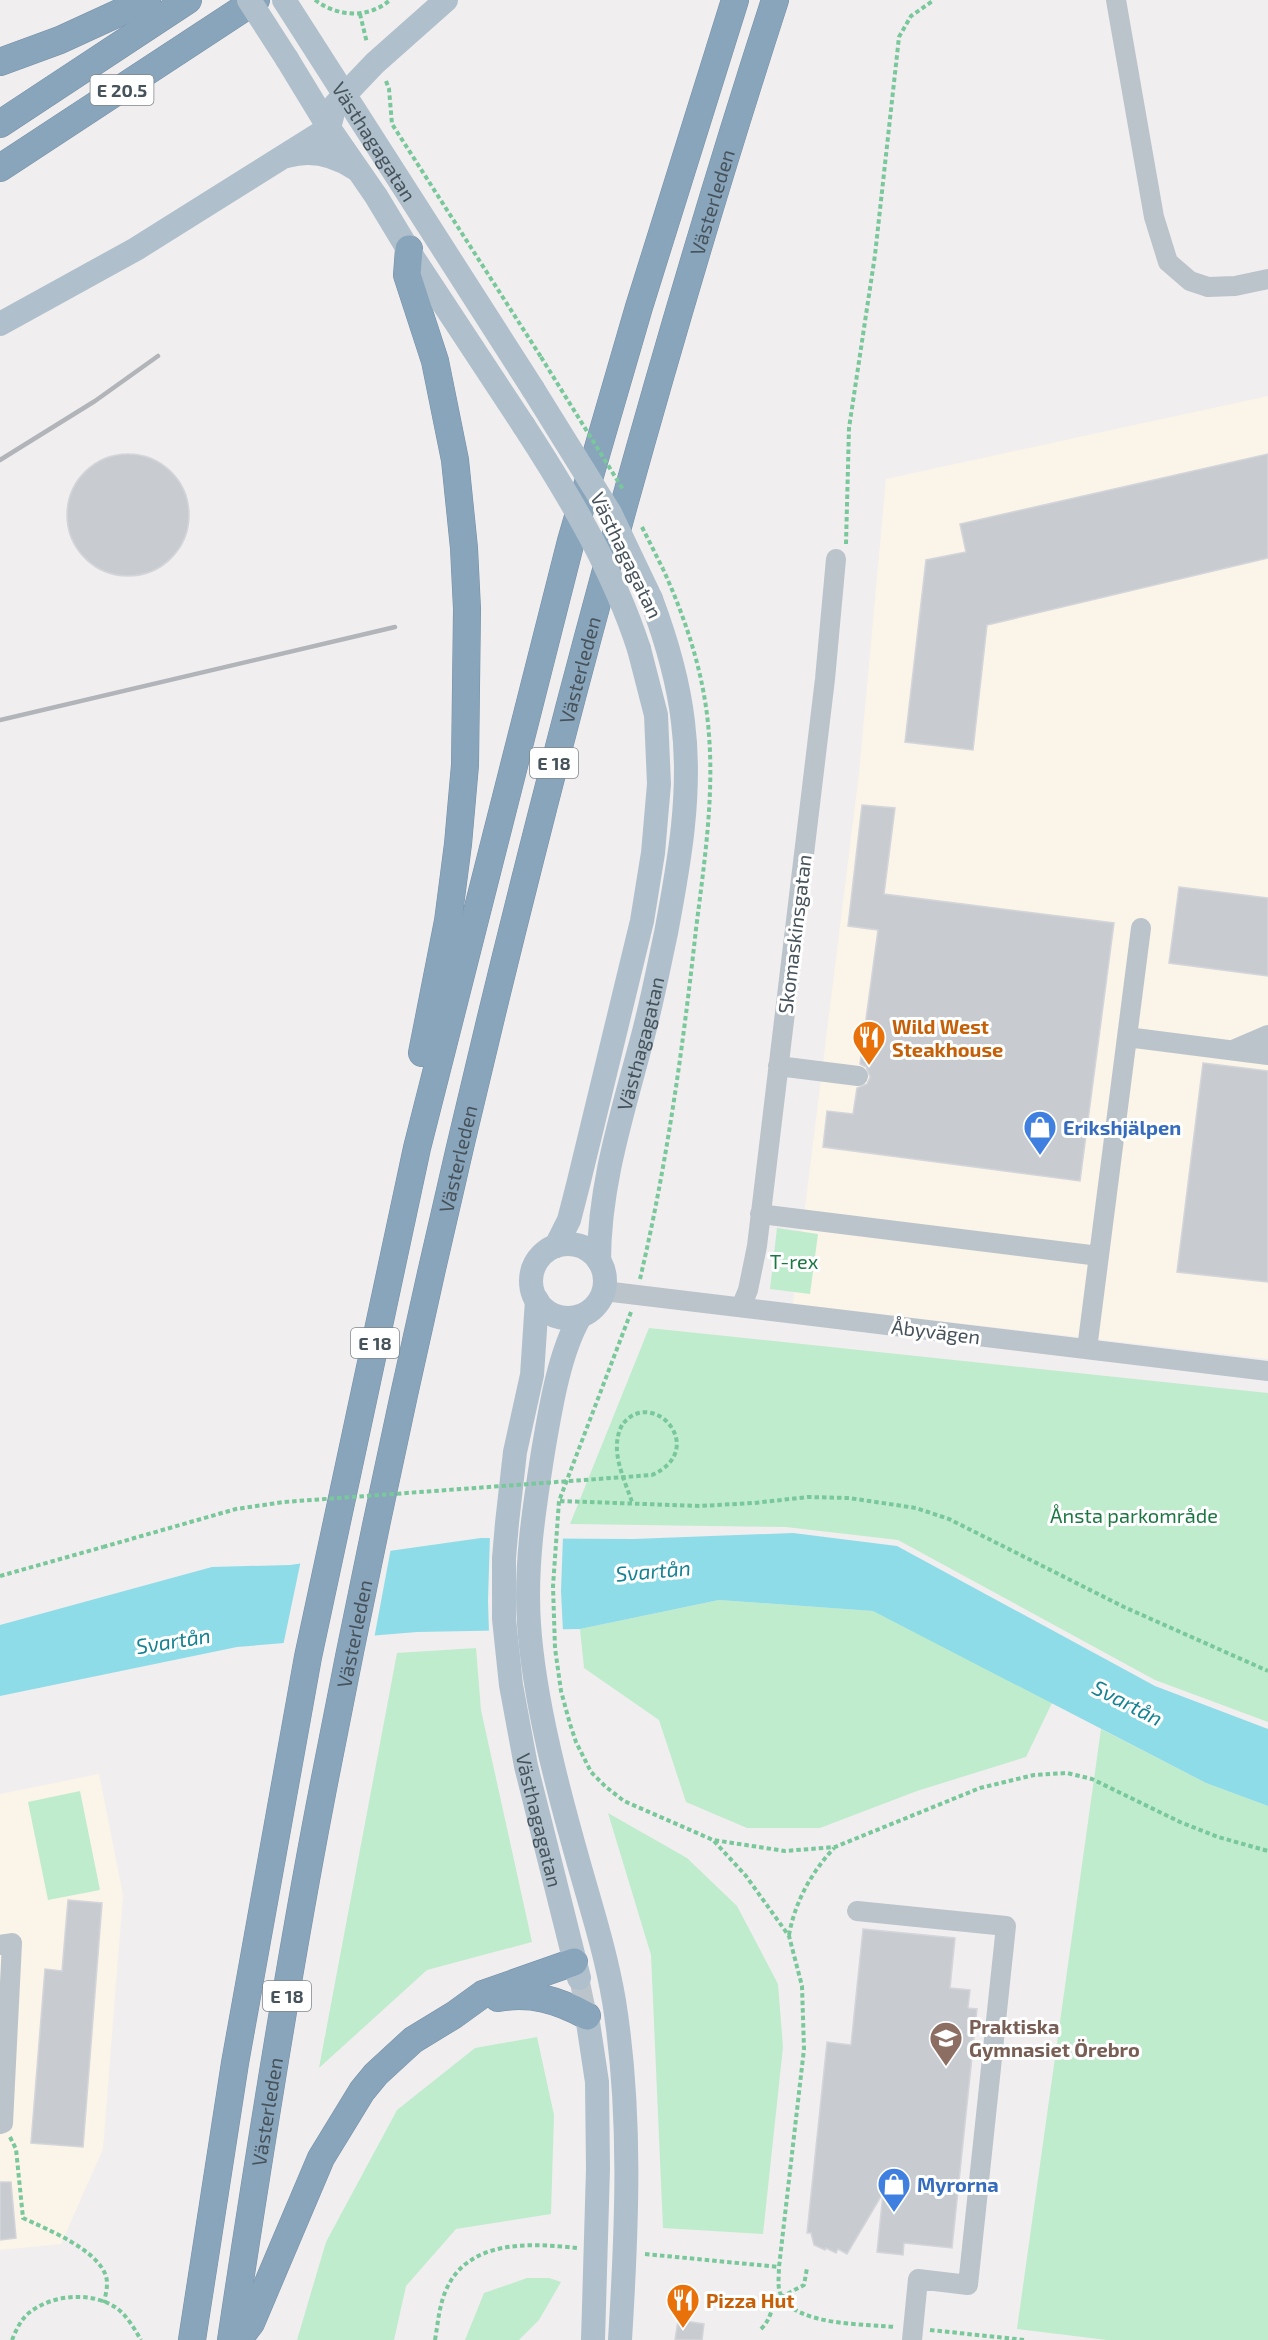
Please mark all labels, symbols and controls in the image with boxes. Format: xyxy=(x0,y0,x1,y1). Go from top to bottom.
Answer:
road number: E 20.5 xyxy=(90,75,154,105)
street label: Västhagagatan xyxy=(327,77,422,206)
street label: Västerleden xyxy=(684,146,739,258)
street label: Västhagagatan xyxy=(586,488,668,622)
street label: Västerleden xyxy=(554,614,605,726)
road number: E 18 xyxy=(530,748,578,778)
street label: Skomaskinsgatan xyxy=(772,853,816,1015)
street label: Västhagagatan xyxy=(611,974,668,1113)
place label: Wild West Steakhouse xyxy=(892,1014,1003,1061)
restaurant icon: Wild West Steakhouse xyxy=(851,1019,887,1066)
street label: Västerleden xyxy=(433,1103,482,1215)
shop icon: Erikshjälpen xyxy=(1022,1109,1058,1156)
place label: Erikshjälpen xyxy=(1063,1115,1181,1139)
park label: T-rex xyxy=(770,1249,819,1273)
street label: Åbyvägen xyxy=(890,1314,982,1348)
road number: E 18 xyxy=(351,1328,399,1358)
park label: Ånsta parkområde xyxy=(1050,1503,1218,1527)
water label: Svartån xyxy=(614,1554,692,1586)
street label: Västerleden xyxy=(331,1577,376,1690)
water label: Svartån xyxy=(134,1622,212,1658)
water label: Svartån xyxy=(1089,1674,1167,1730)
street label: Västhagagatan xyxy=(512,1751,568,1890)
road number: E 18 xyxy=(263,1981,311,2011)
place label: Praktiska Gymnasiet Örebro xyxy=(969,2014,1140,2062)
school or university icon: Praktiska Gymnasiet Örebro xyxy=(928,2020,964,2067)
street label: Västerleden xyxy=(246,2056,287,2168)
shop icon: Myrorna xyxy=(876,2166,912,2213)
place label: Myrorna xyxy=(917,2172,999,2197)
restaurant icon: Pizza Hut xyxy=(665,2282,701,2329)
place label: Pizza Hut xyxy=(706,2288,795,2312)

